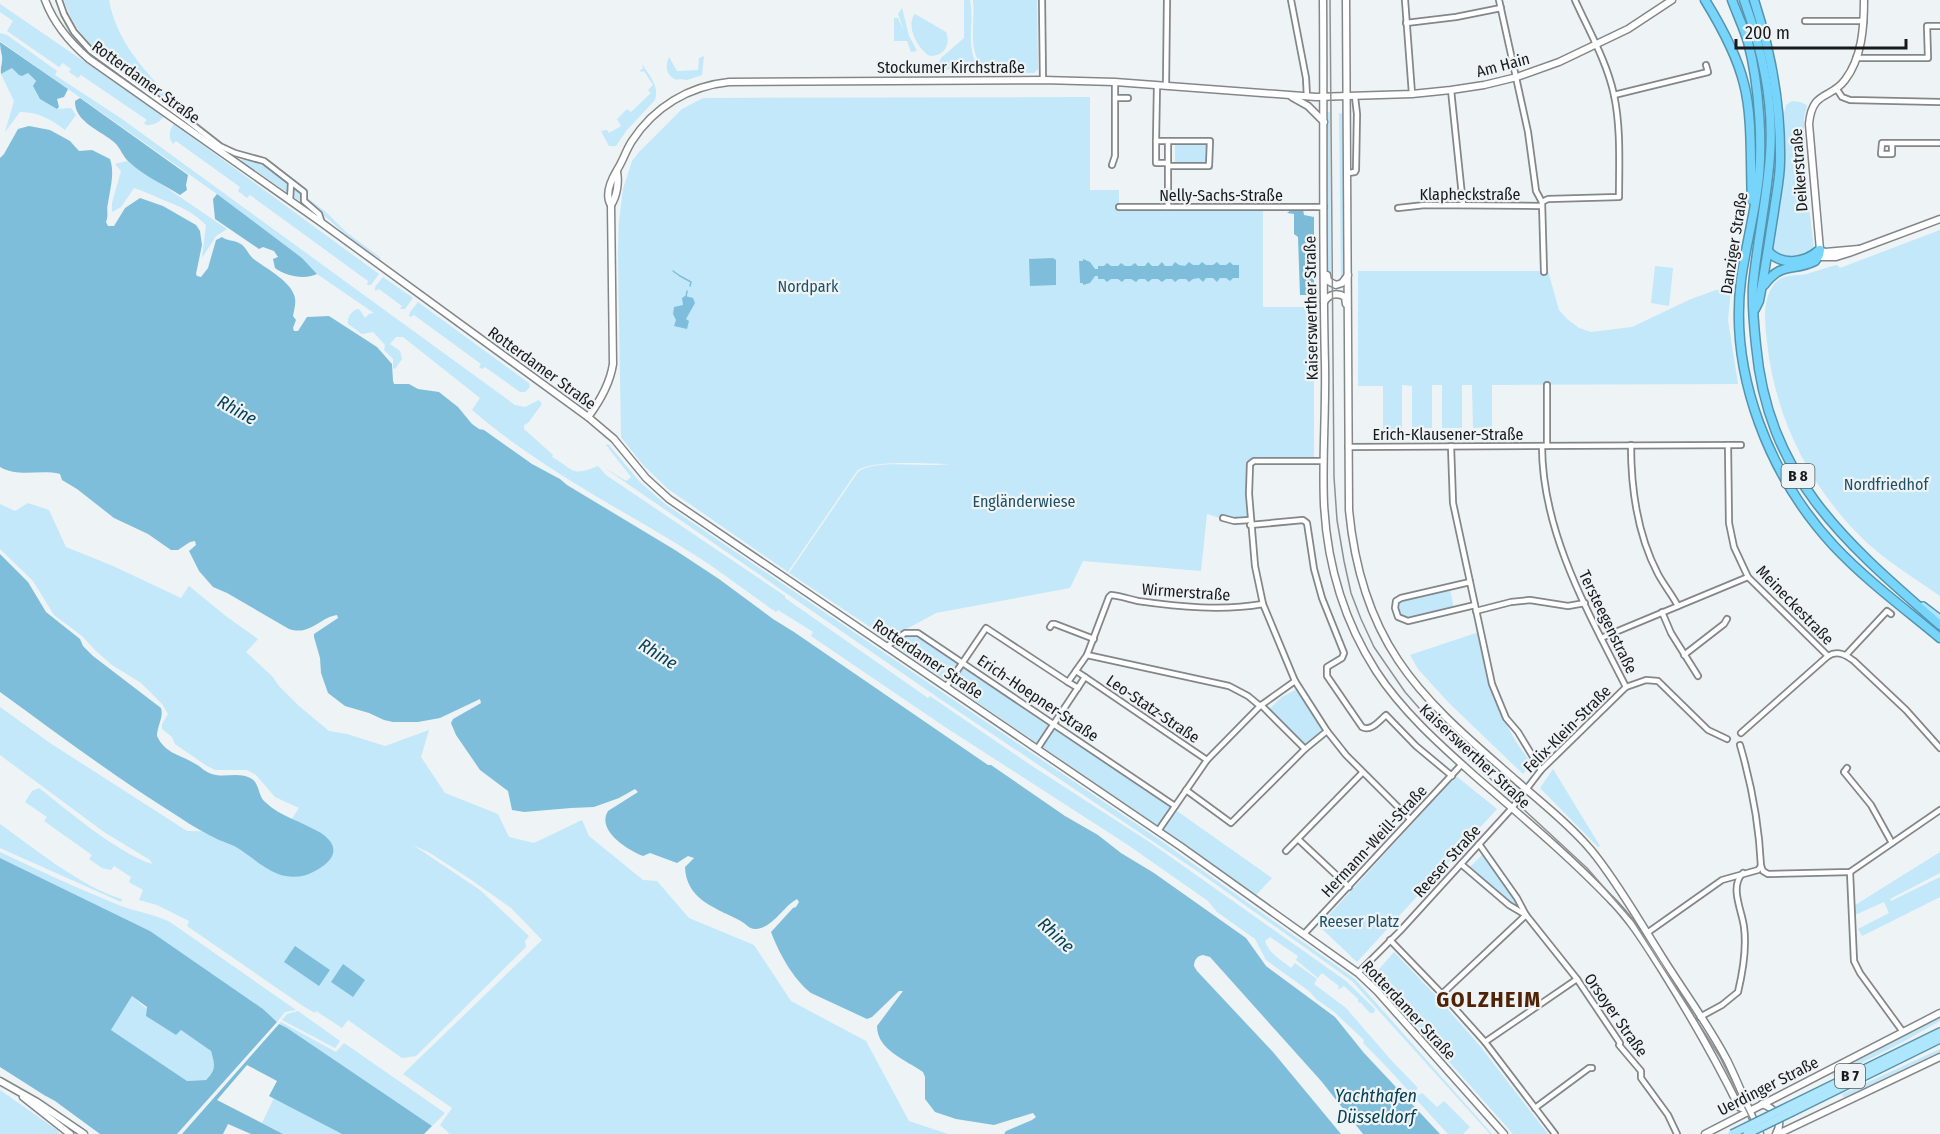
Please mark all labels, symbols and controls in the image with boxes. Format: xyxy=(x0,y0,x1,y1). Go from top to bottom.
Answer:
scale bar xyxy=(1736,12,1906,50)
text: 200 m xyxy=(1745,22,1790,44)
street label: Rotterdamer Straße xyxy=(88,36,204,128)
street label: Am Hain xyxy=(1474,49,1532,81)
street label: Stockumer Kirchstraße xyxy=(877,58,1025,77)
street label: Deikerstraße xyxy=(1787,128,1811,212)
street label: Klapheckstraße xyxy=(1420,185,1521,204)
street label: Nelly-Sachs-Straße xyxy=(1159,186,1283,205)
street label: Danziger Straße xyxy=(1717,191,1751,295)
street label: Kaiserswerther Straße xyxy=(1300,236,1322,380)
park label: Nordpark xyxy=(777,277,839,296)
street label: Rotterdamer Straße xyxy=(484,322,600,414)
water label: Rhine xyxy=(213,390,261,430)
street label: Erich-Klausener-Straße xyxy=(1373,425,1524,444)
road number: B 8 xyxy=(1782,464,1814,488)
park label: Nordfriedhof xyxy=(1844,475,1929,494)
park label: Engländerwiese xyxy=(973,492,1076,511)
street label: Meineckestraße xyxy=(1752,561,1838,649)
street label: Tersteegenstraße xyxy=(1575,567,1641,677)
street label: Wirmerstraße xyxy=(1141,579,1231,605)
street label: Rotterdamer Straße xyxy=(869,615,987,703)
water label: Rhine xyxy=(635,634,682,675)
street label: Erich-Hoepner-Straße xyxy=(974,650,1102,746)
street label: Leo-Statz-Straße xyxy=(1103,671,1203,747)
street label: Felix-Klein-Straße xyxy=(1519,681,1615,777)
street label: Kaiserswerther Straße xyxy=(1416,700,1534,812)
street label: Hermann-Weill-Straße xyxy=(1317,781,1431,901)
street label: Reeser Straße xyxy=(1410,821,1485,901)
park label: Reeser Platz xyxy=(1319,912,1399,931)
water label: Rhine xyxy=(1033,913,1079,958)
street label: Rotterdamer Straße xyxy=(1358,956,1460,1064)
street label: Orsoyer Straße xyxy=(1580,970,1652,1060)
district label: GOLZHEIM xyxy=(1436,986,1542,1013)
street label: Uerdinger Straße xyxy=(1714,1052,1822,1120)
road number: B 7 xyxy=(1835,1064,1865,1088)
water label: Yachthafen Düsseldorf xyxy=(1335,1085,1418,1128)

